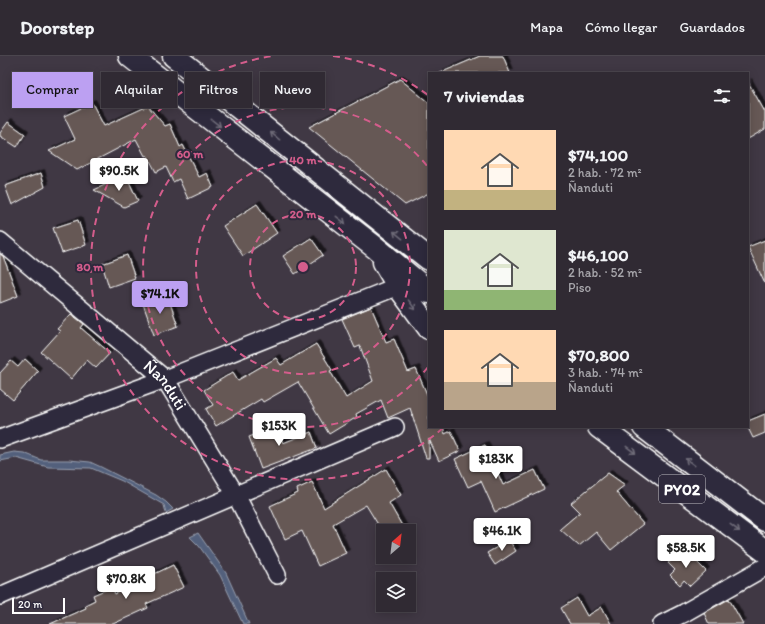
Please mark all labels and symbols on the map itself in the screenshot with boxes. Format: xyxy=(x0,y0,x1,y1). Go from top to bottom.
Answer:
one-way arrow xyxy=(211,119,222,127)
one-way arrow xyxy=(269,132,280,141)
text: 60 m xyxy=(177,147,204,161)
text: 40 m xyxy=(289,153,318,167)
pin: $90.5K xyxy=(86,158,152,192)
text: 20 m xyxy=(290,207,317,221)
one-way arrow xyxy=(335,216,346,225)
one-way arrow xyxy=(393,230,404,239)
text: 80 m xyxy=(77,260,104,274)
centre of rings xyxy=(296,260,310,274)
pin: $74.1K xyxy=(127,281,193,315)
one-way arrow xyxy=(408,299,416,310)
street label: Ñanduti xyxy=(140,356,192,414)
pin: $153K xyxy=(251,413,307,447)
pin: $183K xyxy=(468,446,524,480)
one-way arrow xyxy=(625,446,636,454)
one-way arrow xyxy=(684,458,695,466)
road number: PY02 xyxy=(659,475,705,503)
pin: $46.1K xyxy=(469,518,535,552)
north arrow xyxy=(376,524,416,564)
one-way arrow xyxy=(729,524,740,532)
pin: $58.5K xyxy=(653,535,719,569)
pin: $70.8K xyxy=(93,566,159,600)
scale bar xyxy=(12,596,65,615)

